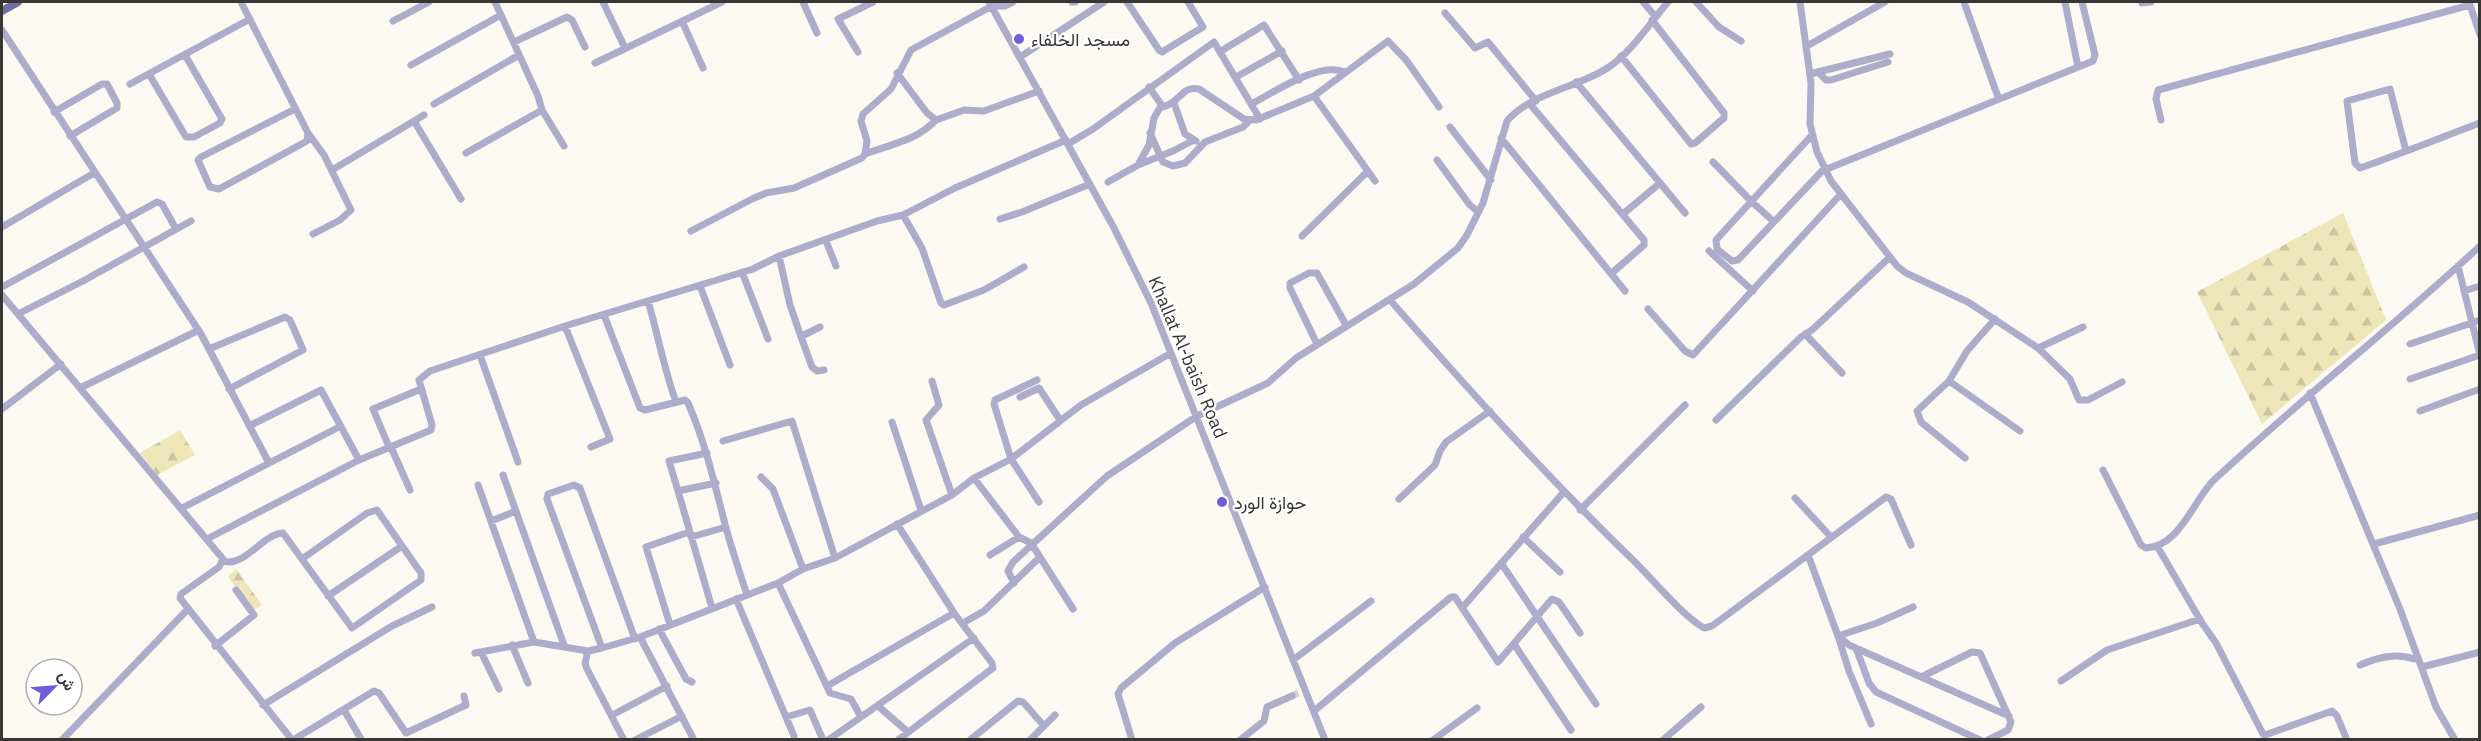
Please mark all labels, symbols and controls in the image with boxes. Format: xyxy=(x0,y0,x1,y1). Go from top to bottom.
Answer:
place label: مسجد الخلفاء xyxy=(1031,28,1130,51)
marker: مسجد الخلفاء xyxy=(1012,32,1026,46)
street label: Khallat Al-baish Road xyxy=(1143,273,1233,441)
place label: حوازة الورد xyxy=(1234,491,1306,514)
marker: حوازة الورد xyxy=(1215,495,1229,509)
north arrow xyxy=(24,657,84,717)
text: ش xyxy=(54,668,81,694)

